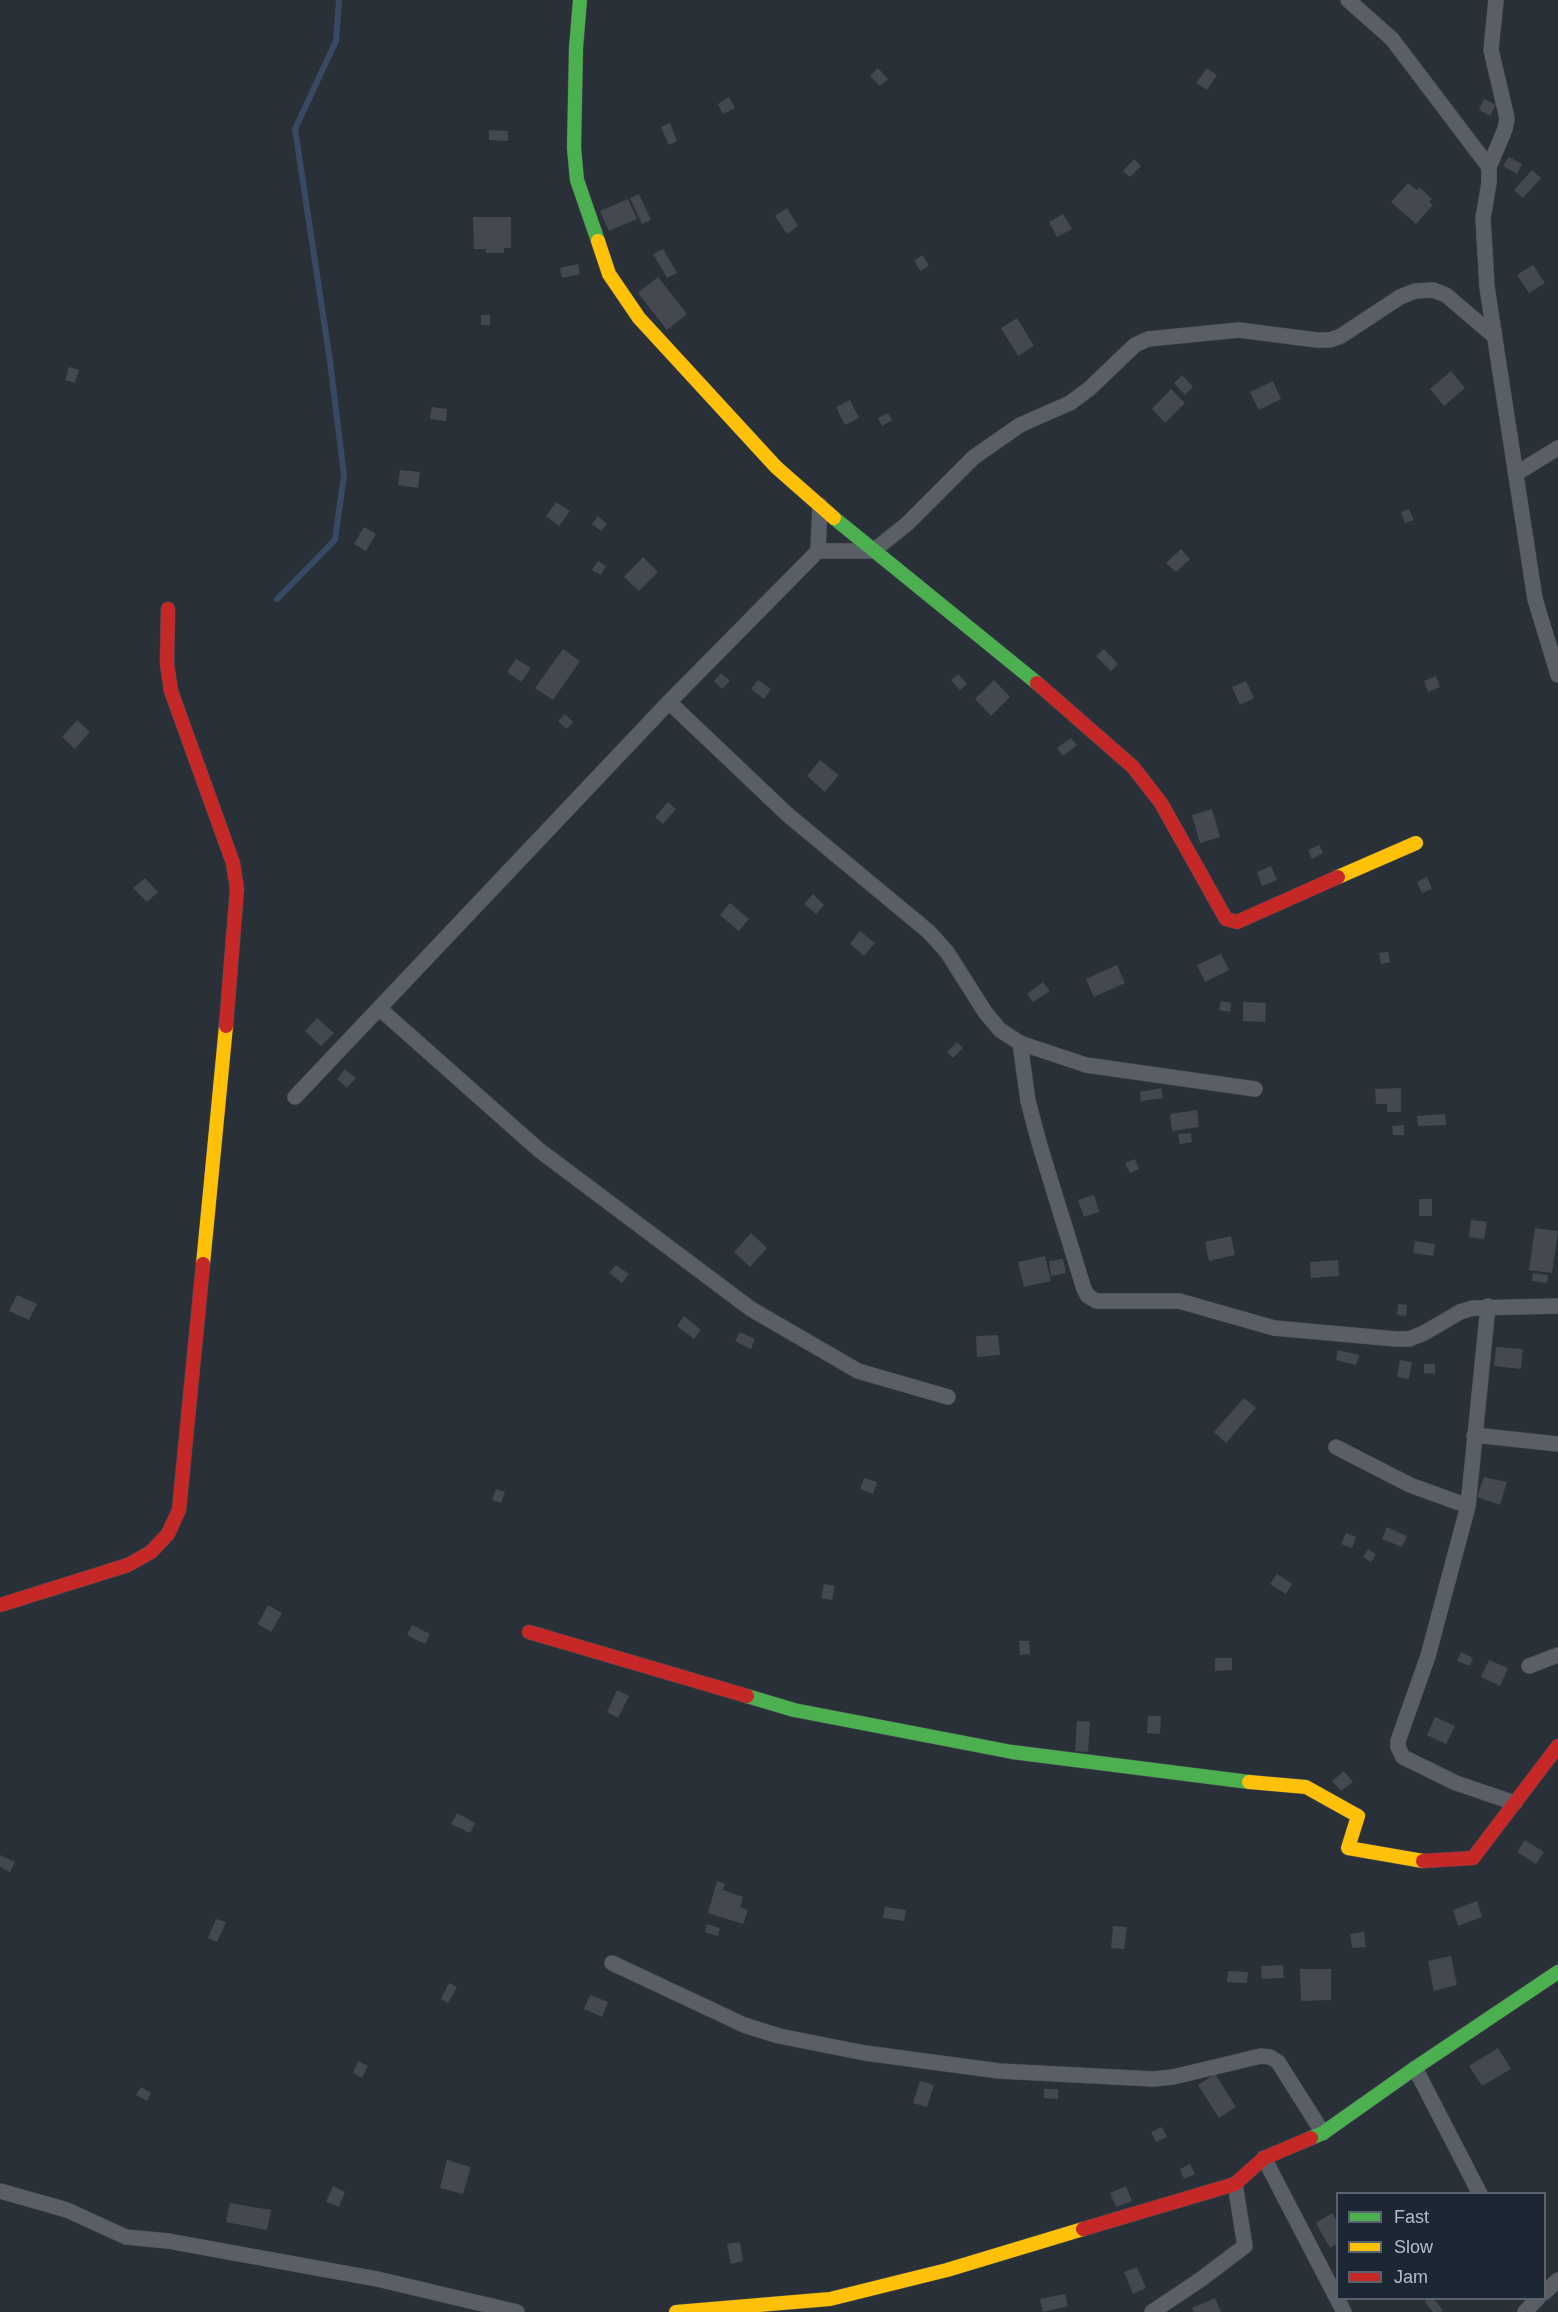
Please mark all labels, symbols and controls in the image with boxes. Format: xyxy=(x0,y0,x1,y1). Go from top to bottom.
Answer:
legend xyxy=(1336,2192,1546,2300)
text: Fast xyxy=(1394,2207,1429,2227)
text: Slow xyxy=(1394,2237,1433,2257)
text: Jam xyxy=(1394,2267,1428,2287)

